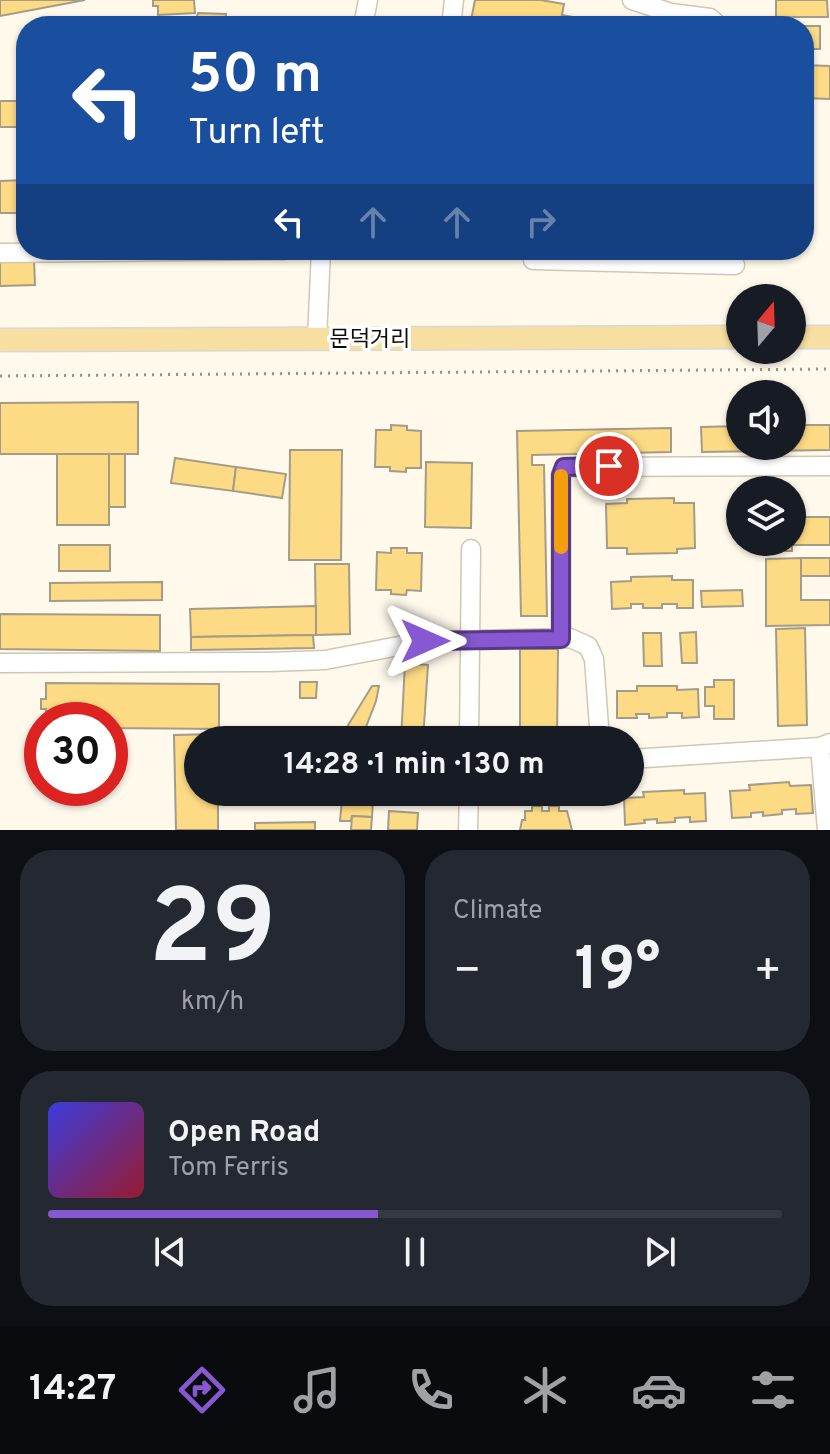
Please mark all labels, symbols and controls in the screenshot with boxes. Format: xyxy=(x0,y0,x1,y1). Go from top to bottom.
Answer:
text: 50 m xyxy=(188,42,322,112)
icon: left xyxy=(56,48,160,152)
text: Turn left xyxy=(188,111,325,157)
icon: left xyxy=(267,200,311,244)
icon: ahead xyxy=(351,200,395,244)
icon: ahead xyxy=(435,200,479,244)
icon: right xyxy=(519,200,563,244)
north arrow xyxy=(726,284,806,364)
map controls xyxy=(726,284,806,556)
street label: 문덕거리 xyxy=(330,327,410,354)
button: sound xyxy=(726,380,806,460)
pin xyxy=(575,432,643,500)
icon: arrive xyxy=(587,444,631,488)
button: layers xyxy=(726,476,806,556)
position arrow xyxy=(383,599,467,683)
speed limit sign: 30 xyxy=(24,702,128,806)
text: 14:28 · 1 min · 130 m xyxy=(284,747,544,784)
text: 29 xyxy=(149,868,276,1000)
text: Climate xyxy=(453,895,542,928)
text: 19° xyxy=(575,935,660,1011)
text: − xyxy=(453,945,481,1001)
text: + xyxy=(754,945,782,1001)
text: km/h xyxy=(181,986,244,1019)
text: Open Road xyxy=(168,1115,320,1152)
text: Tom Ferris xyxy=(168,1152,289,1185)
icon: previous xyxy=(148,1230,192,1274)
icon: pause xyxy=(393,1230,437,1274)
icon: next xyxy=(638,1230,682,1274)
icon: directions xyxy=(174,1362,230,1418)
icon: music xyxy=(289,1362,345,1418)
icon: phone xyxy=(403,1362,459,1418)
icon: climate xyxy=(517,1362,573,1418)
icon: car xyxy=(631,1362,687,1418)
icon: filters xyxy=(745,1362,801,1418)
text: 14:27 xyxy=(29,1367,116,1413)

